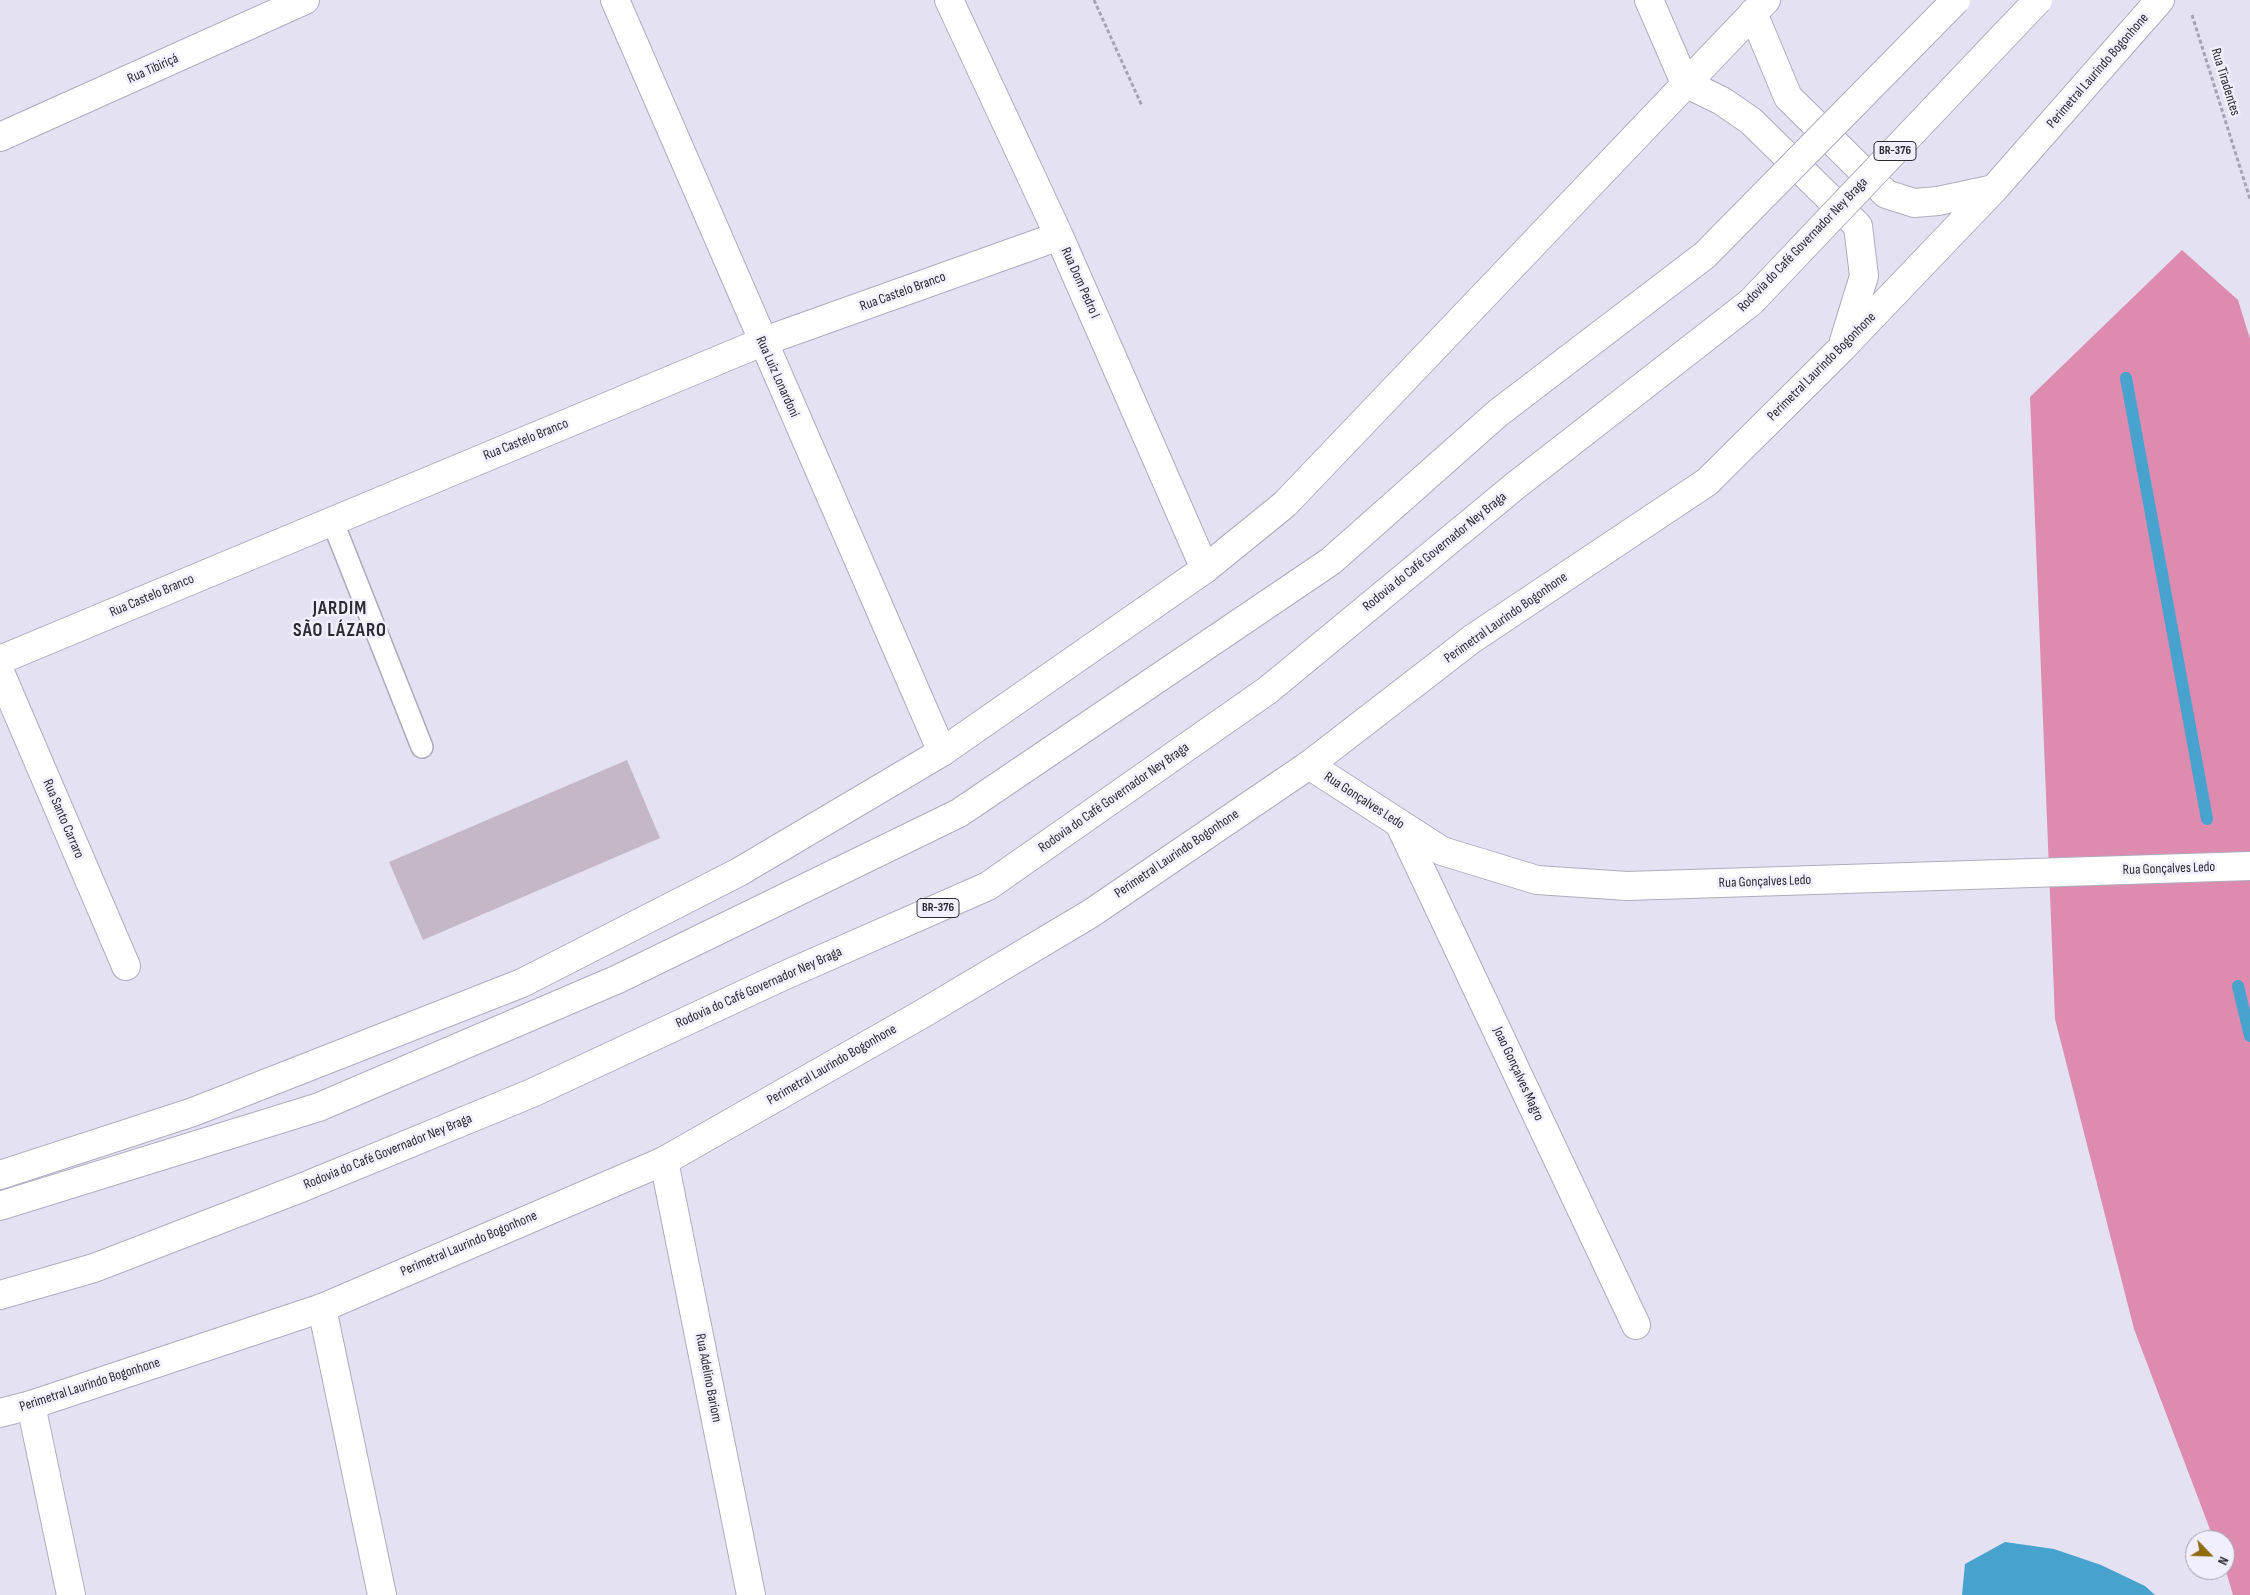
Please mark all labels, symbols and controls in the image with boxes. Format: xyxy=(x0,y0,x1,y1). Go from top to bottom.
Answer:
street label: Perimetral Laurindo Bogonhone xyxy=(2044,10,2152,132)
street label: Rua Tiradentes xyxy=(2207,46,2243,118)
street label: Rua Tibiriçá xyxy=(125,50,181,88)
road number: BR-376 xyxy=(1874,142,1916,160)
street label: Rodovia do Café Governador Ney Braga xyxy=(1734,174,1872,316)
street label: Rua Dom Pedro I xyxy=(1057,245,1103,321)
street label: Rua Castelo Branco xyxy=(858,269,948,315)
street label: Perimetral Laurindo Bogonhone xyxy=(1764,309,1880,425)
street label: Rua Luiz Lonardoni xyxy=(752,334,802,420)
street label: Rua Castelo Branco xyxy=(481,415,571,465)
street label: Rodovia do Café Governador Ney Braga xyxy=(1360,489,1510,615)
street label: Perimetral Laurindo Bogonhone xyxy=(1441,569,1571,667)
street label: Rua Castelo Branco xyxy=(107,571,197,621)
district label: JARDIM SÃO LÁZARO xyxy=(292,598,388,642)
street label: Rodovia do Café Governador Ney Braga xyxy=(1035,739,1193,857)
street label: Rua Gonçalves Ledo xyxy=(1321,769,1407,833)
street label: Rua Santo Carraro xyxy=(39,777,87,861)
street label: Perimetral Laurindo Bogonhone xyxy=(1112,806,1242,902)
street label: Rua Gonçalves Ledo xyxy=(2122,859,2216,879)
street label: Rua Gonçalves Ledo xyxy=(1718,872,1812,892)
road number: BR-376 xyxy=(917,898,959,918)
street label: Rodovia do Café Governador Ney Braga xyxy=(673,944,845,1032)
street label: Perimetral Laurindo Bogonhone xyxy=(764,1021,900,1109)
street label: Joao Gonçalves Magro xyxy=(1489,1024,1547,1124)
street label: Rodovia do Café Governador Ney Braga xyxy=(301,1110,475,1194)
street label: Perimetral Laurindo Bogonhone xyxy=(398,1208,540,1280)
street label: Rua Adelino Bariom xyxy=(691,1332,725,1424)
street label: Perimetral Laurindo Bogonhone xyxy=(18,1354,162,1416)
north arrow xyxy=(2185,1530,2235,1580)
text: N xyxy=(2214,1554,2233,1568)

